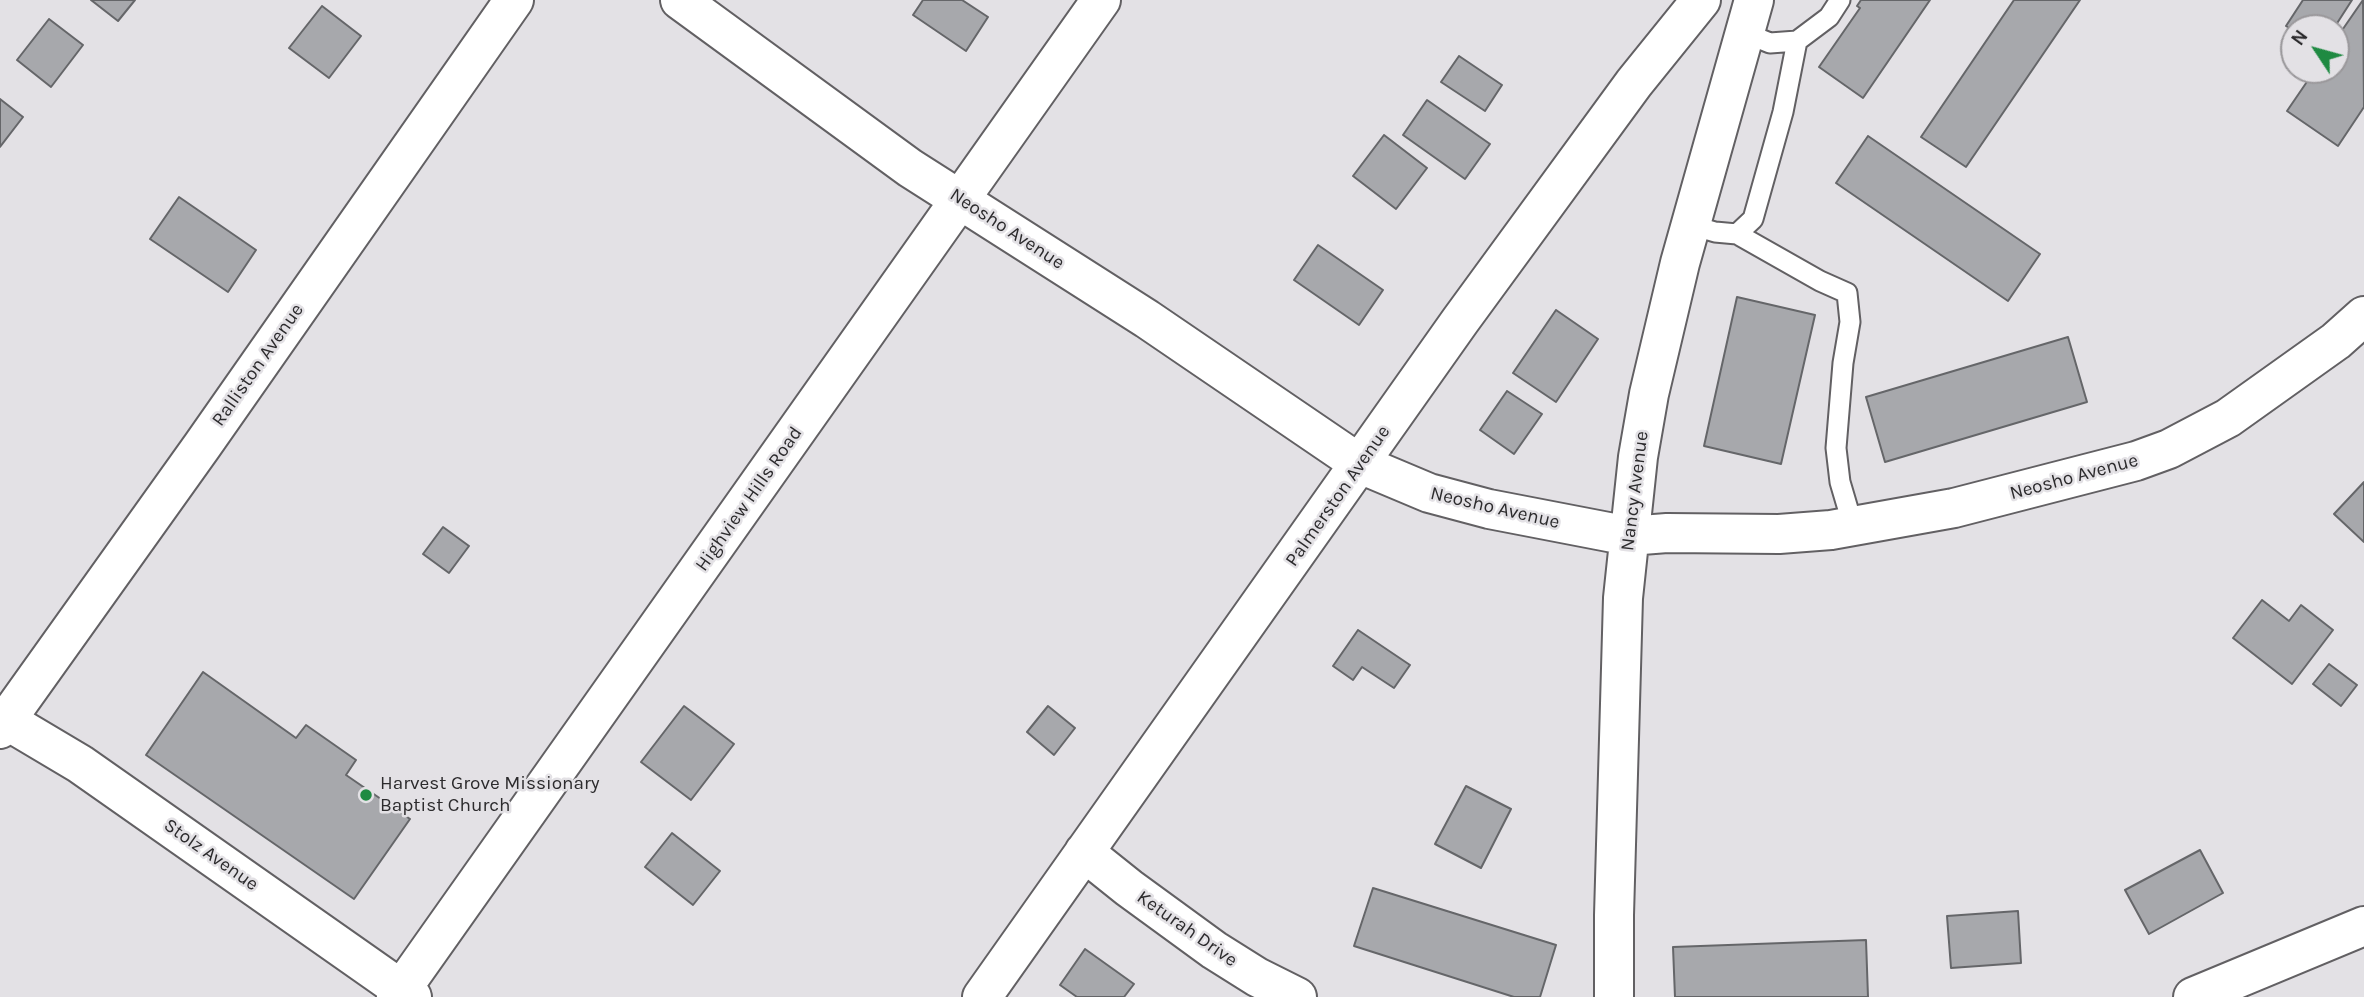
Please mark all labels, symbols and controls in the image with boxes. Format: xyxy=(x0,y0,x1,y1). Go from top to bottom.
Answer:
north arrow xyxy=(2280,14,2350,84)
text: N xyxy=(2287,26,2313,50)
street label: Neosho Avenue xyxy=(945,183,1069,275)
street label: Ralliston Avenue xyxy=(207,299,309,431)
street label: Palmerston Avenue xyxy=(1281,421,1395,571)
street label: Highview Hills Road xyxy=(691,422,807,576)
street label: Nancy Avenue xyxy=(1616,430,1654,552)
street label: Neosho Avenue xyxy=(2007,449,2141,505)
street label: Neosho Avenue xyxy=(1428,482,1562,534)
place label: Harvest Grove Missionary Baptist Church xyxy=(380,773,600,817)
marker: Harvest Grove Missionary Baptist Church xyxy=(358,787,374,803)
street label: Stolz Avenue xyxy=(159,814,263,896)
street label: Keturah Drive xyxy=(1132,886,1242,972)

